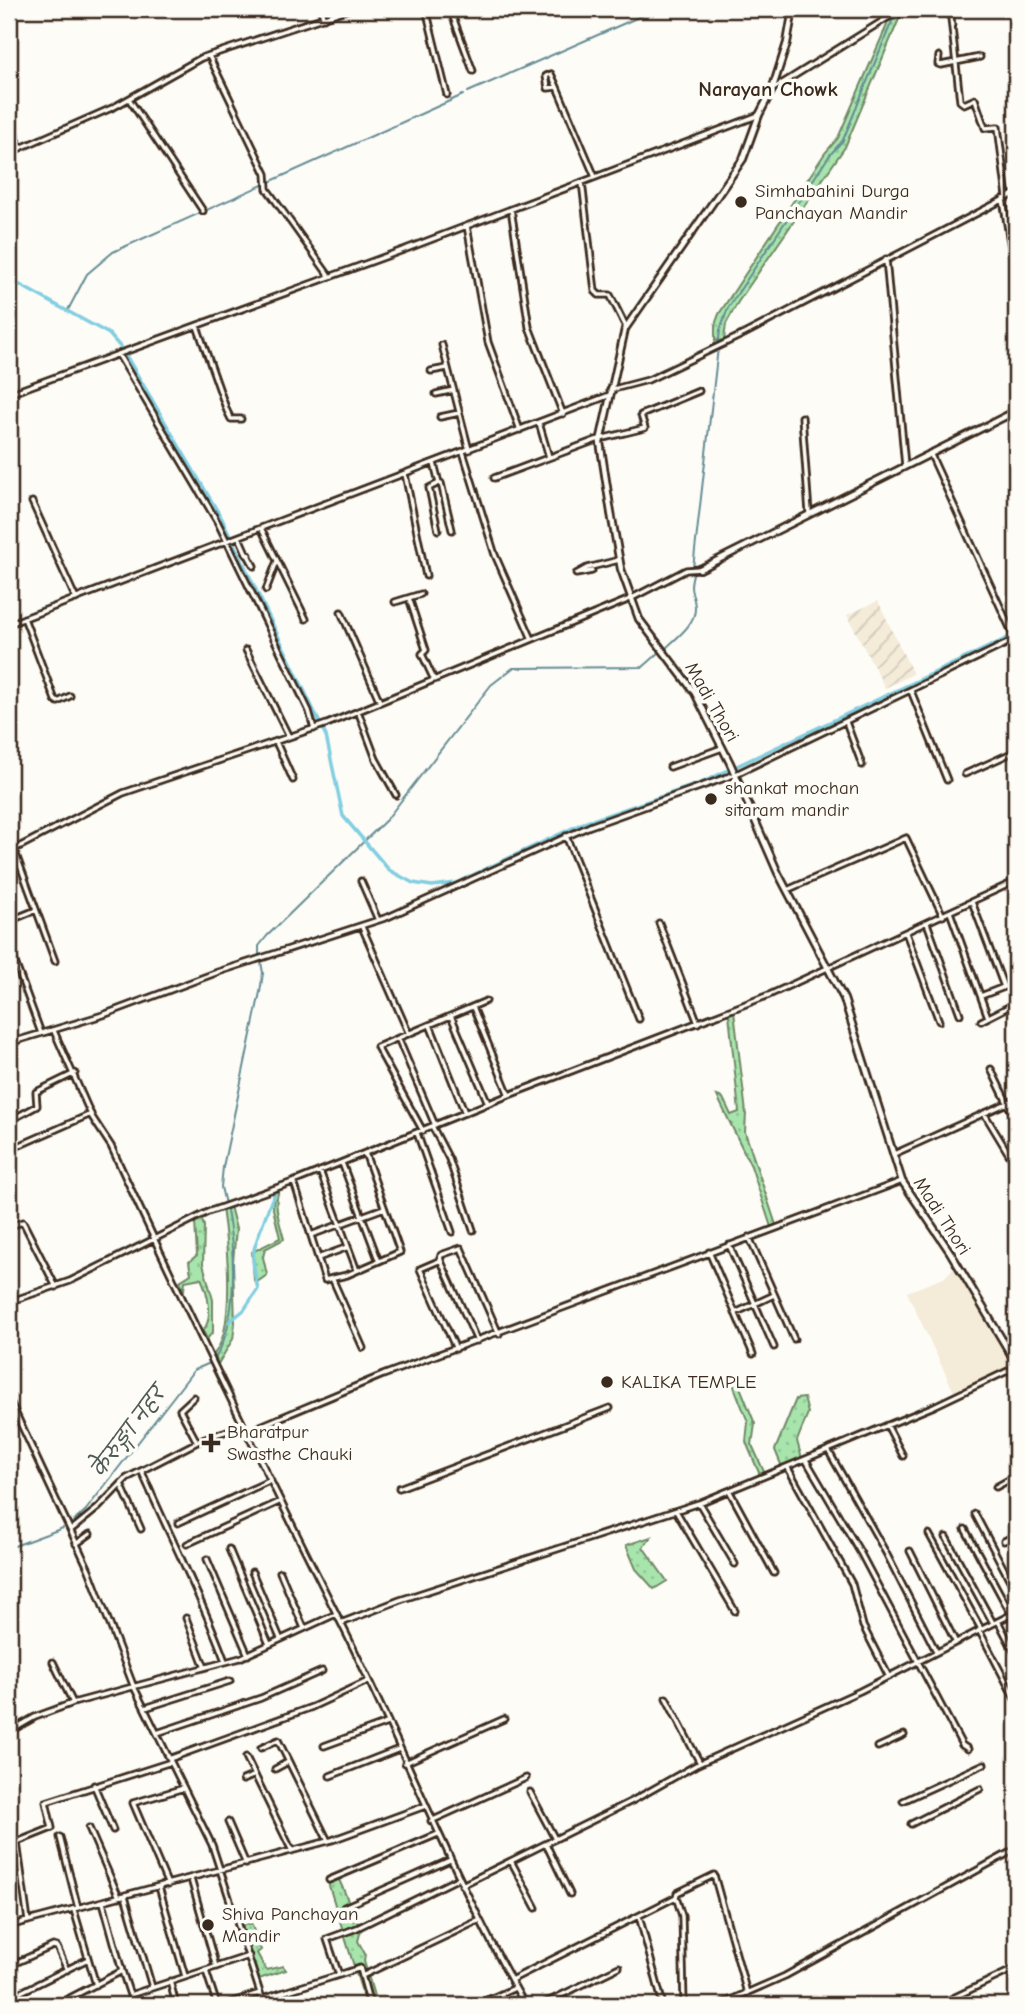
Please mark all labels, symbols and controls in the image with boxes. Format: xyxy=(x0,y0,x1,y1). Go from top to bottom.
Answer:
district label: Narayan Chowk xyxy=(698,77,839,101)
place label: Simhabahini Durga Panchayan Mandir xyxy=(755,180,910,224)
marker: Simhabahini Durga Panchayan Mandir xyxy=(733,194,749,210)
street label: Madi Thori xyxy=(680,658,744,746)
place label: shankat mochan sitaram mandir xyxy=(725,777,859,821)
marker: shankat mochan sitaram mandir xyxy=(703,791,719,807)
street label: Madi Thori xyxy=(909,1173,975,1259)
place label: KALIKA TEMPLE xyxy=(621,1371,757,1393)
water label: केरुङ्गा नहर xyxy=(82,1374,176,1484)
marker: KALIKA TEMPLE xyxy=(599,1374,615,1390)
place label: Bharatpur Swasthe Chauki xyxy=(227,1421,353,1465)
marker: Bharatpur Swasthe Chauki xyxy=(201,1433,221,1453)
place label: Shiva Panchayan Mandir xyxy=(222,1903,359,1947)
marker: Shiva Panchayan Mandir xyxy=(200,1917,216,1933)

